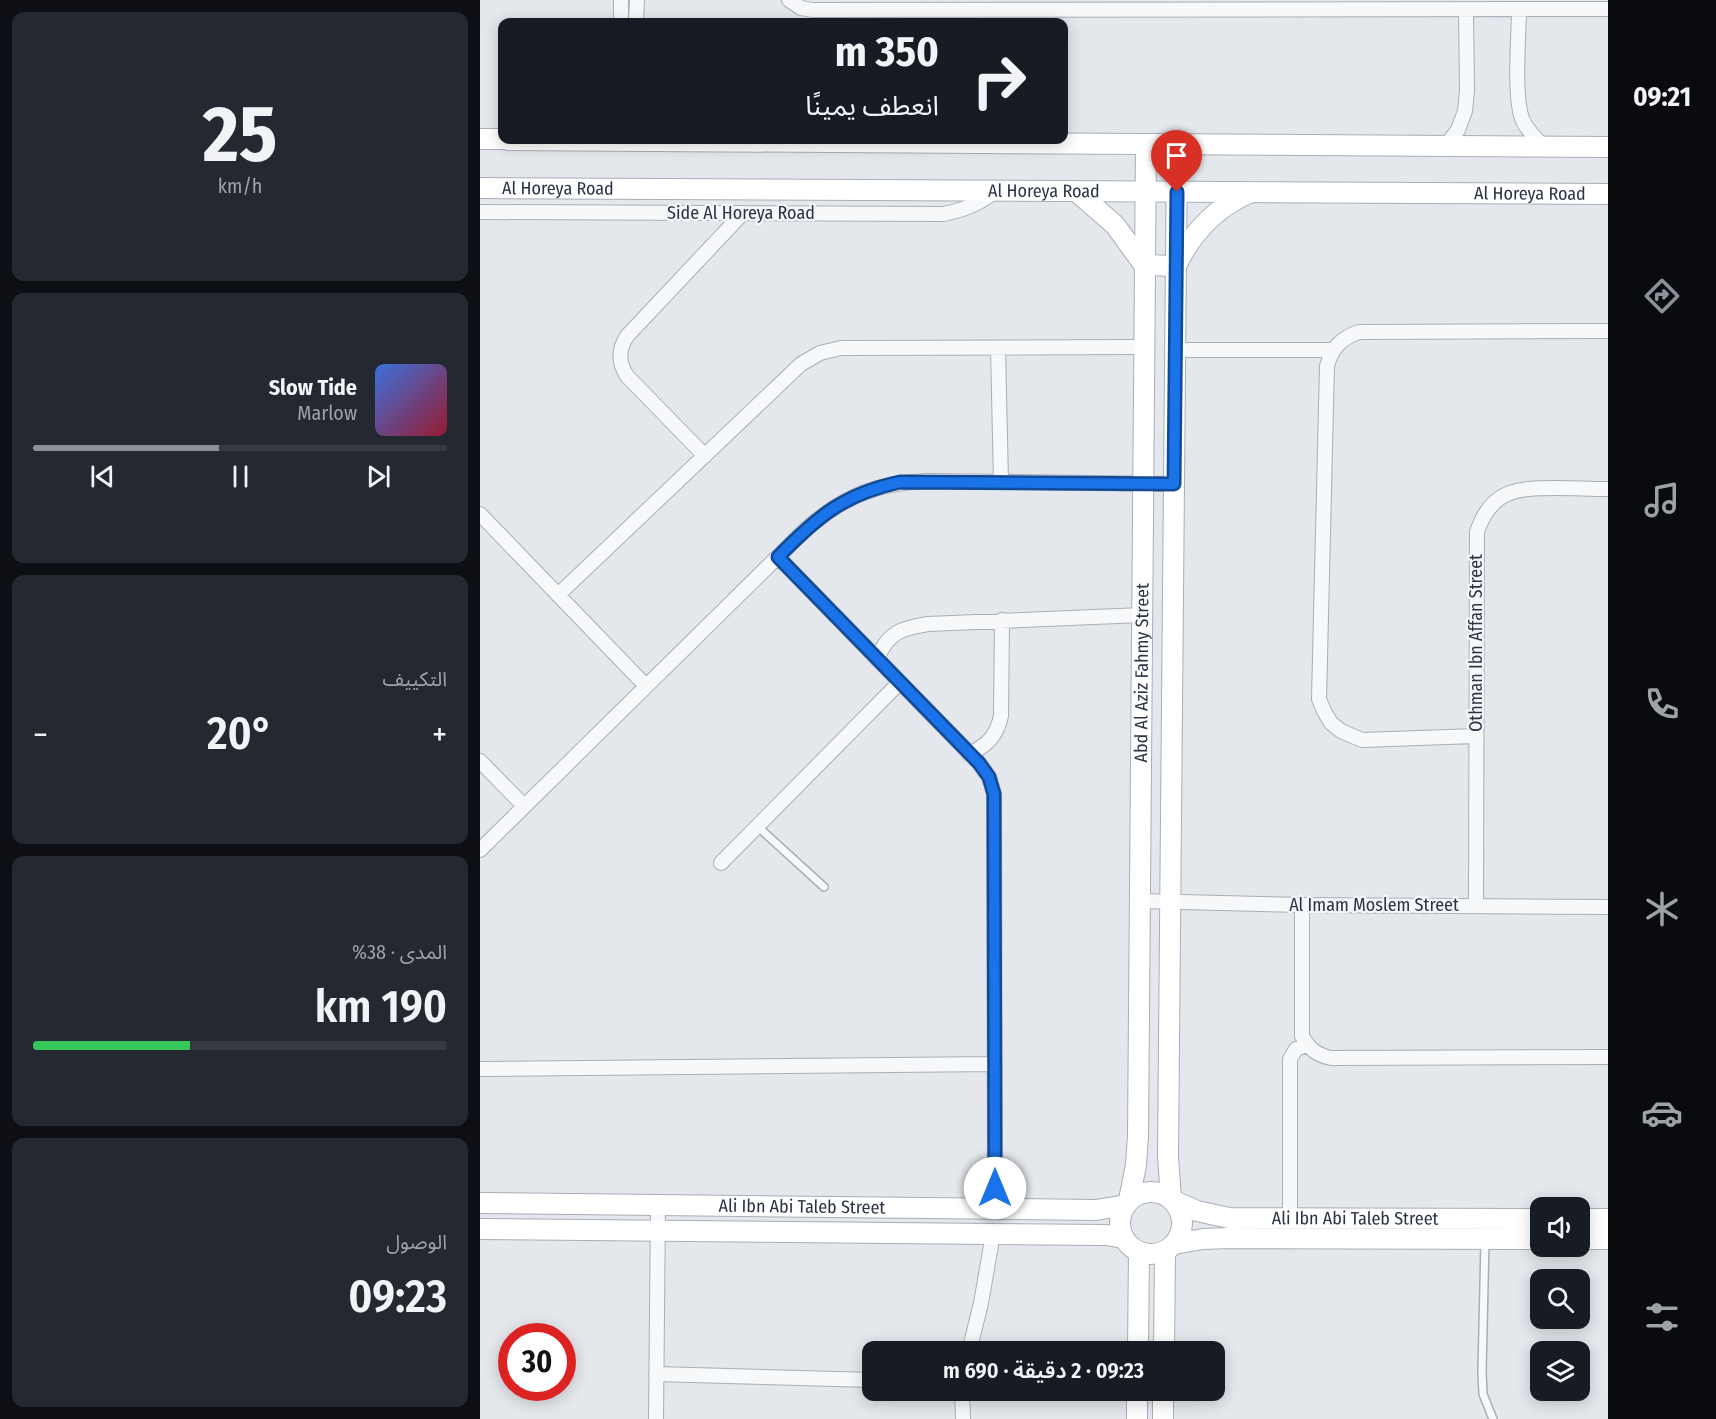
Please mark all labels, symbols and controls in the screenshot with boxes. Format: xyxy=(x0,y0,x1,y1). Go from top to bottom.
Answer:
text: 350 m xyxy=(835,27,939,77)
icon: right xyxy=(960,42,1038,120)
text: 09:21 xyxy=(1633,81,1691,113)
text: 25 xyxy=(203,88,277,182)
text: انعطف يمينًا xyxy=(805,90,939,122)
pin xyxy=(1151,130,1202,192)
icon: arrive xyxy=(1160,139,1193,172)
text: km/h xyxy=(218,174,262,198)
street label: Al Horeya Road xyxy=(502,177,614,200)
street label: Al Horeya Road xyxy=(988,180,1100,202)
street label: Al Horeya Road xyxy=(1474,182,1586,205)
street label: Side Al Horeya Road xyxy=(667,202,815,224)
icon: directions xyxy=(1641,275,1683,317)
text: Slow Tide xyxy=(269,374,357,401)
text: Marlow xyxy=(297,401,357,425)
icon: previous xyxy=(86,460,119,493)
icon: pause xyxy=(224,460,257,493)
icon: next xyxy=(362,460,395,493)
icon: music xyxy=(1641,479,1683,521)
street label: Othman Ibn Affan Street xyxy=(1465,554,1487,732)
street label: Abd Al Aziz Fahmy Street xyxy=(1130,583,1153,763)
text: التكييف xyxy=(383,667,447,691)
icon: phone xyxy=(1641,683,1683,725)
text: 20° xyxy=(207,707,273,761)
text: − xyxy=(33,715,48,755)
text: + xyxy=(432,715,447,755)
icon: climate xyxy=(1641,888,1683,930)
street label: Al Imam Moslem Street xyxy=(1289,894,1459,916)
text: المدى · 38% xyxy=(352,940,447,964)
text: 190 km xyxy=(315,980,447,1034)
icon: car xyxy=(1641,1092,1683,1134)
position arrow xyxy=(963,1156,1027,1220)
street label: Ali Ibn Abi Taleb Street xyxy=(719,1195,886,1219)
map controls xyxy=(1530,1197,1590,1401)
button: sound xyxy=(1530,1197,1590,1257)
street label: Ali Ibn Abi Taleb Street xyxy=(1272,1207,1439,1230)
text: الوصول xyxy=(386,1230,447,1254)
button: search xyxy=(1530,1269,1590,1329)
text: 09:23 xyxy=(348,1270,447,1324)
icon: filters xyxy=(1641,1296,1683,1338)
speed limit sign: 30 xyxy=(498,1323,576,1401)
button: layers xyxy=(1530,1341,1590,1401)
text: 09:23 · 2 دقيقة · 690 m xyxy=(943,1357,1144,1384)

